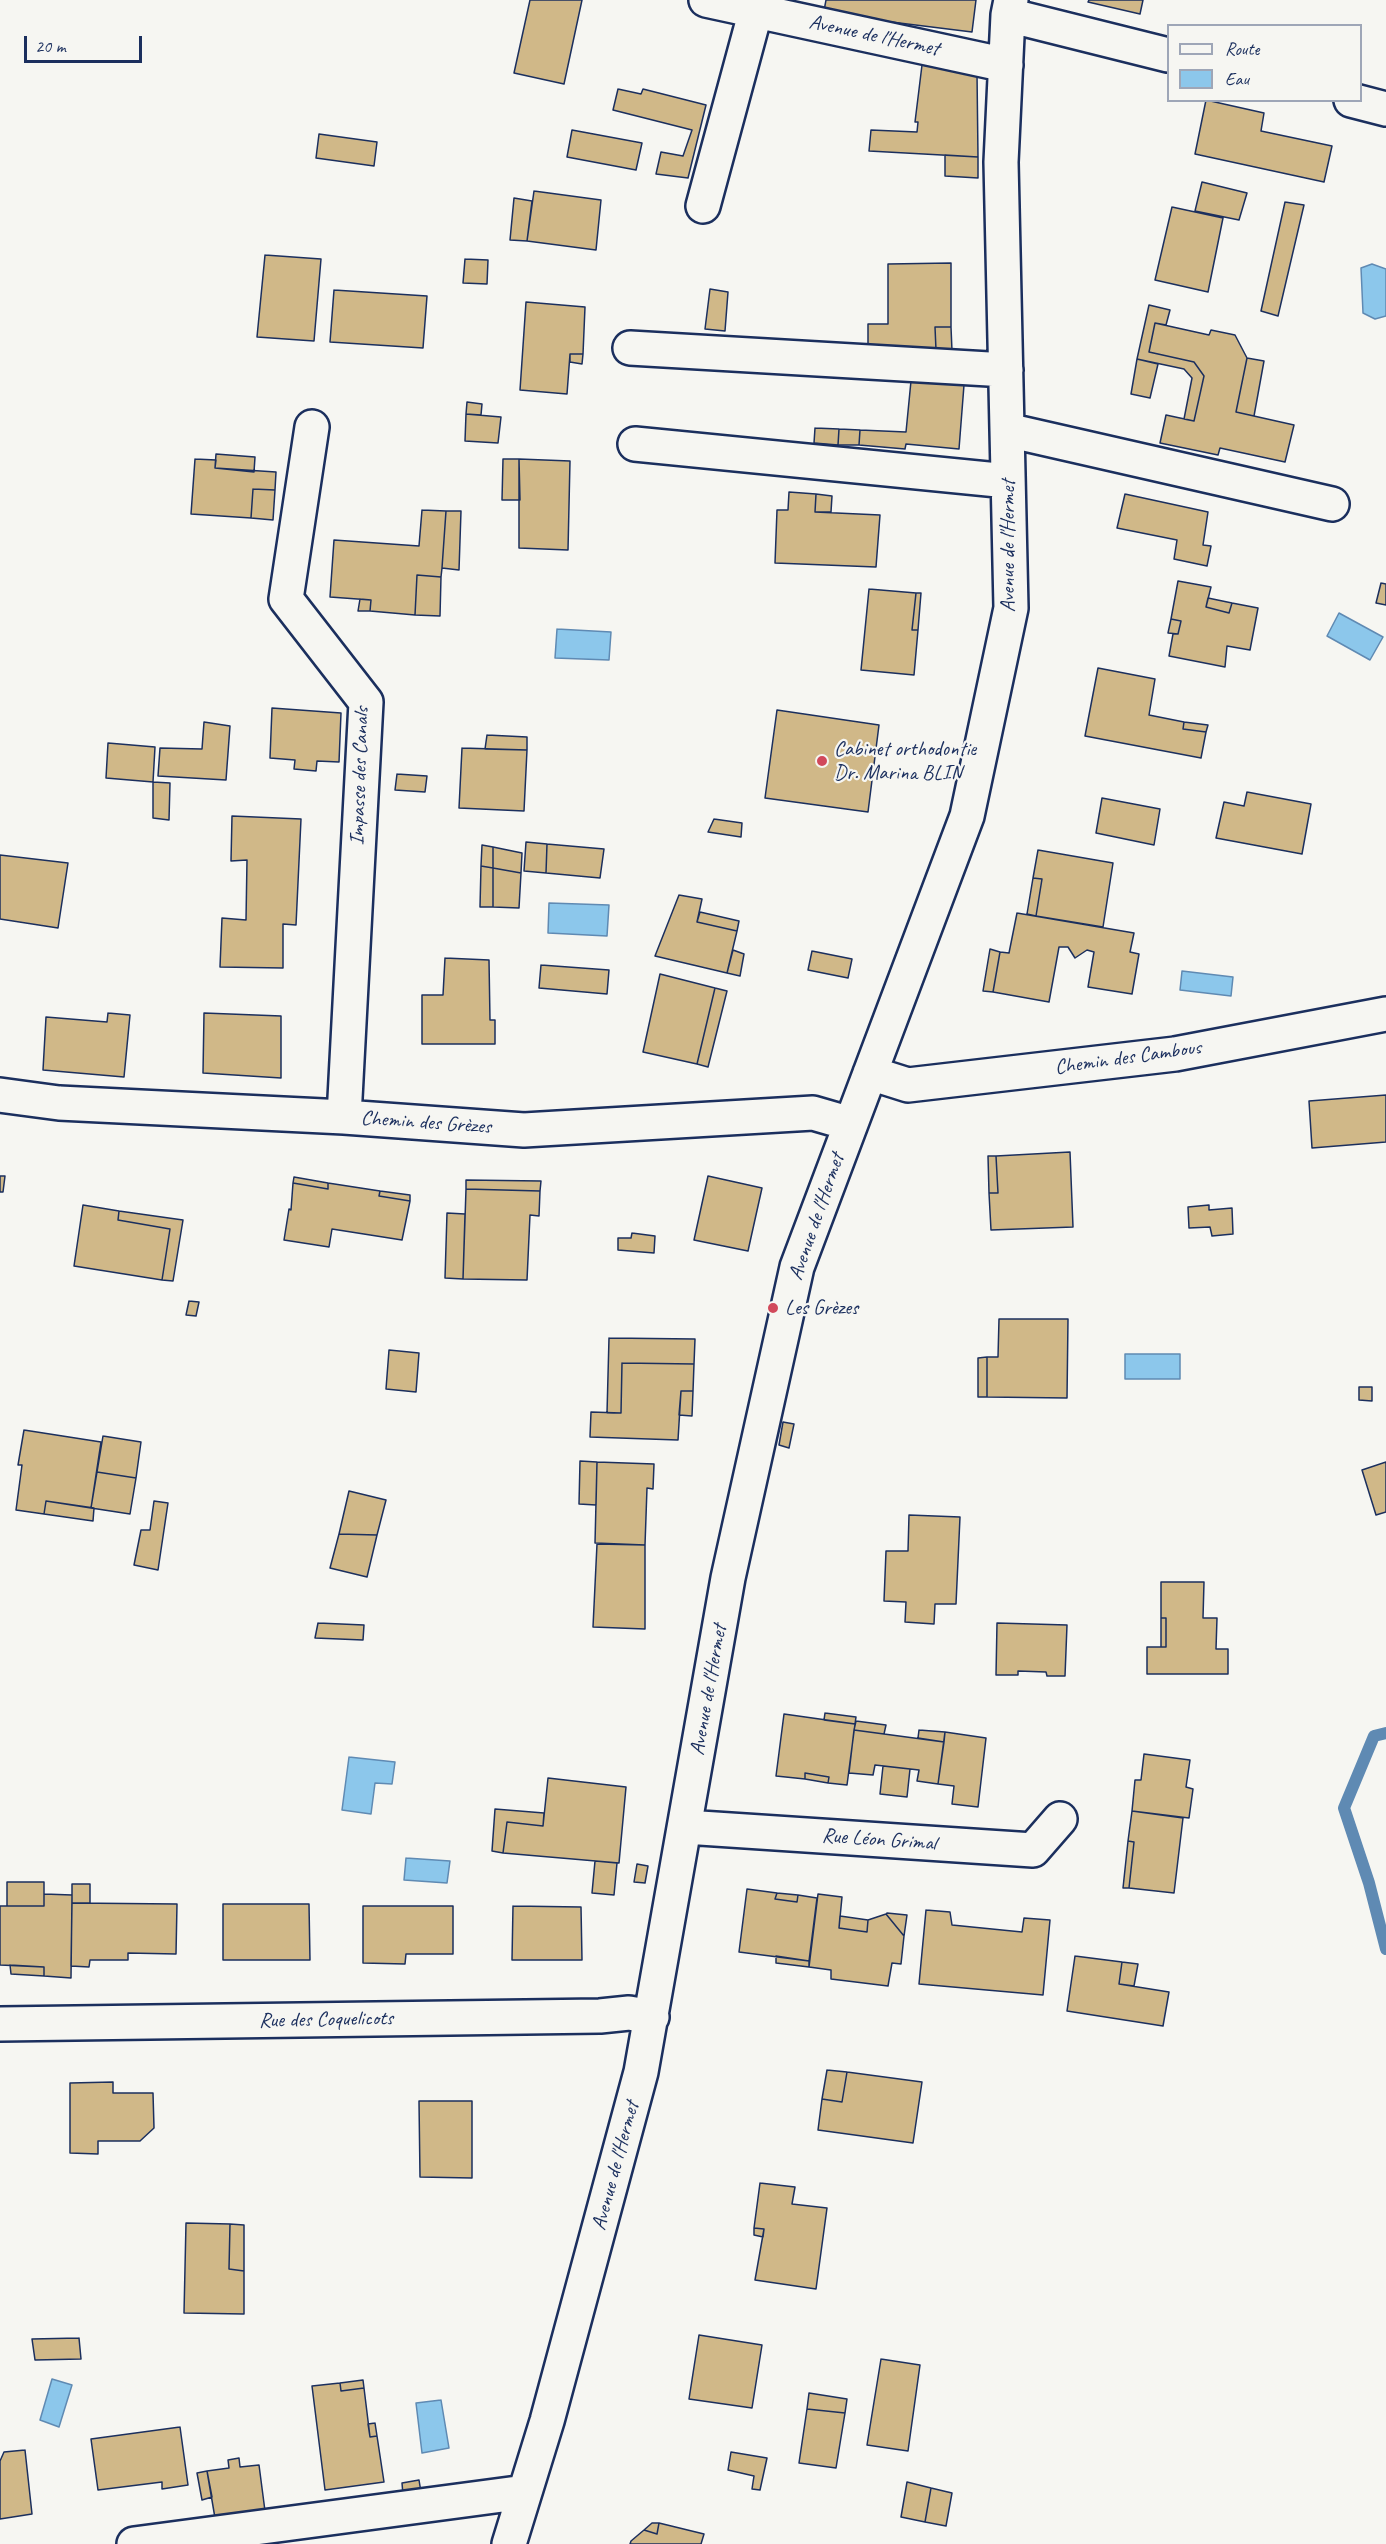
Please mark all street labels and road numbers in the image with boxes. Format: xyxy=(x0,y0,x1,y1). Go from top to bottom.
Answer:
street label: Avenue de l'Hermet xyxy=(807,10,941,62)
street label: Avenue de l'Hermet xyxy=(995,480,1021,612)
street label: Impasse des Canals xyxy=(345,706,375,846)
street label: Chemin des Cambous xyxy=(1053,1035,1203,1081)
street label: Chemin des Grèzes xyxy=(360,1106,492,1140)
street label: Avenue de l'Hermet xyxy=(784,1150,850,1284)
street label: Avenue de l'Hermet xyxy=(685,1623,733,1757)
street label: Rue Léon Grimal xyxy=(821,1823,937,1857)
street label: Rue des Coquelicots xyxy=(259,2006,393,2034)
street label: Avenue de l'Hermet xyxy=(587,2099,645,2233)

